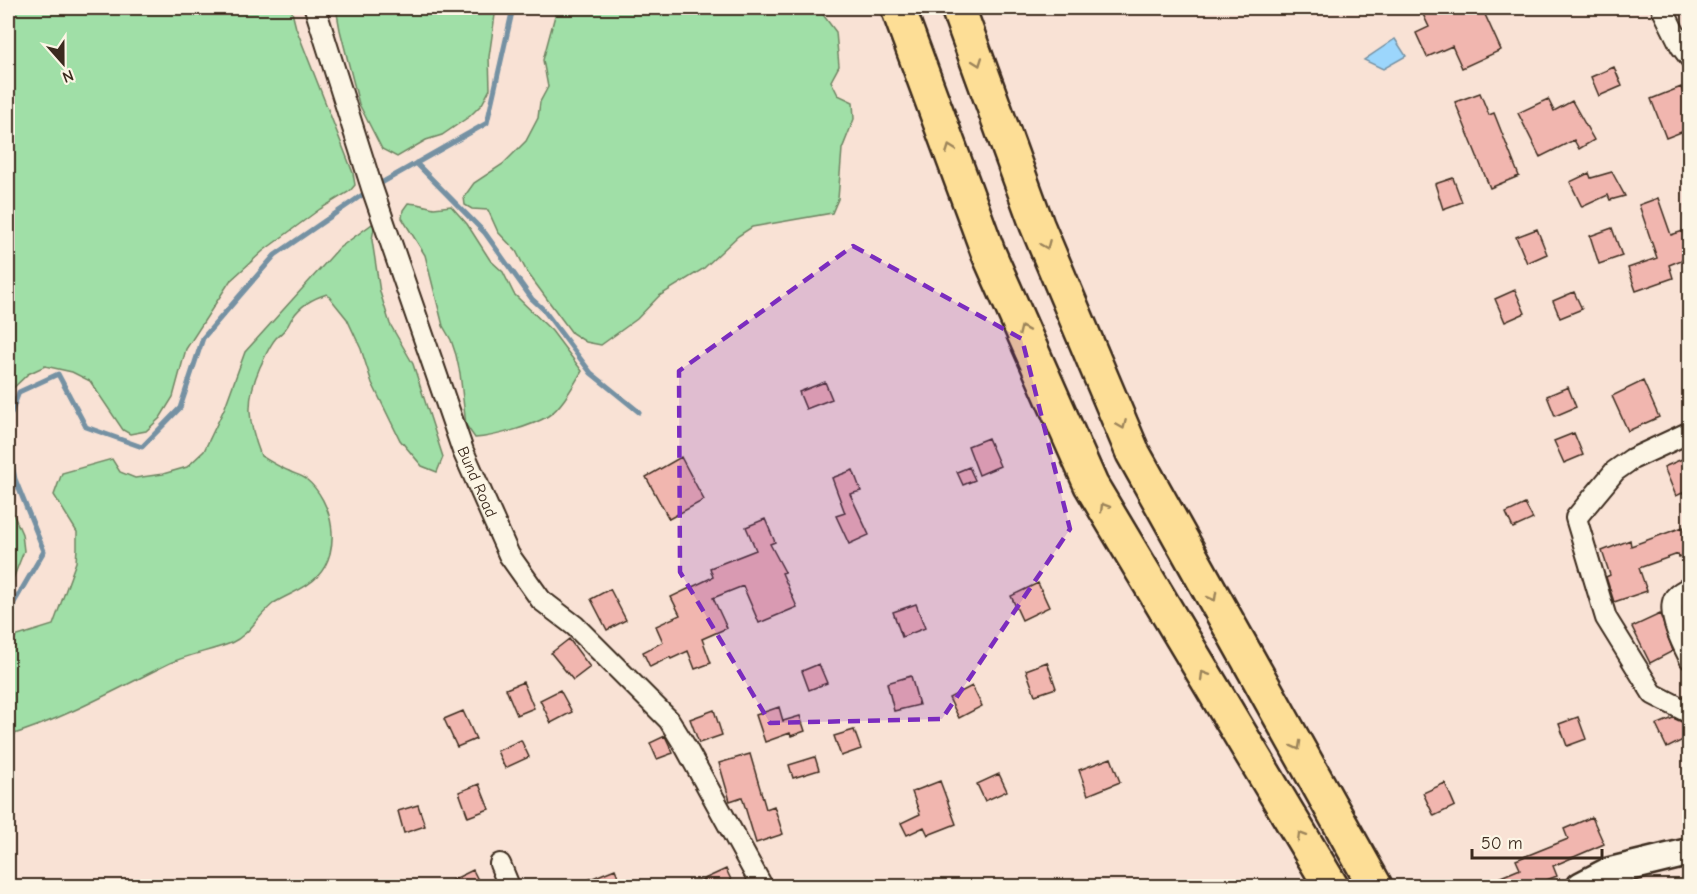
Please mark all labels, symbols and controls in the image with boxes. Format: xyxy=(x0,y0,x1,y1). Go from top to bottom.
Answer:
north arrow xyxy=(33,33,93,93)
one-way arrow xyxy=(971,57,984,67)
text: N xyxy=(60,66,76,86)
one-way arrow xyxy=(945,144,958,155)
one-way arrow xyxy=(1039,239,1051,250)
one-way arrow xyxy=(1018,325,1030,336)
one-way arrow xyxy=(1114,419,1126,430)
street label: Bund Road xyxy=(453,444,500,520)
one-way arrow xyxy=(1100,503,1112,513)
one-way arrow xyxy=(1206,591,1218,601)
one-way arrow xyxy=(1199,670,1211,681)
one-way arrow xyxy=(1290,740,1301,751)
scale bar xyxy=(1472,822,1602,860)
one-way arrow xyxy=(1297,832,1309,842)
text: 50 m xyxy=(1481,833,1523,854)

